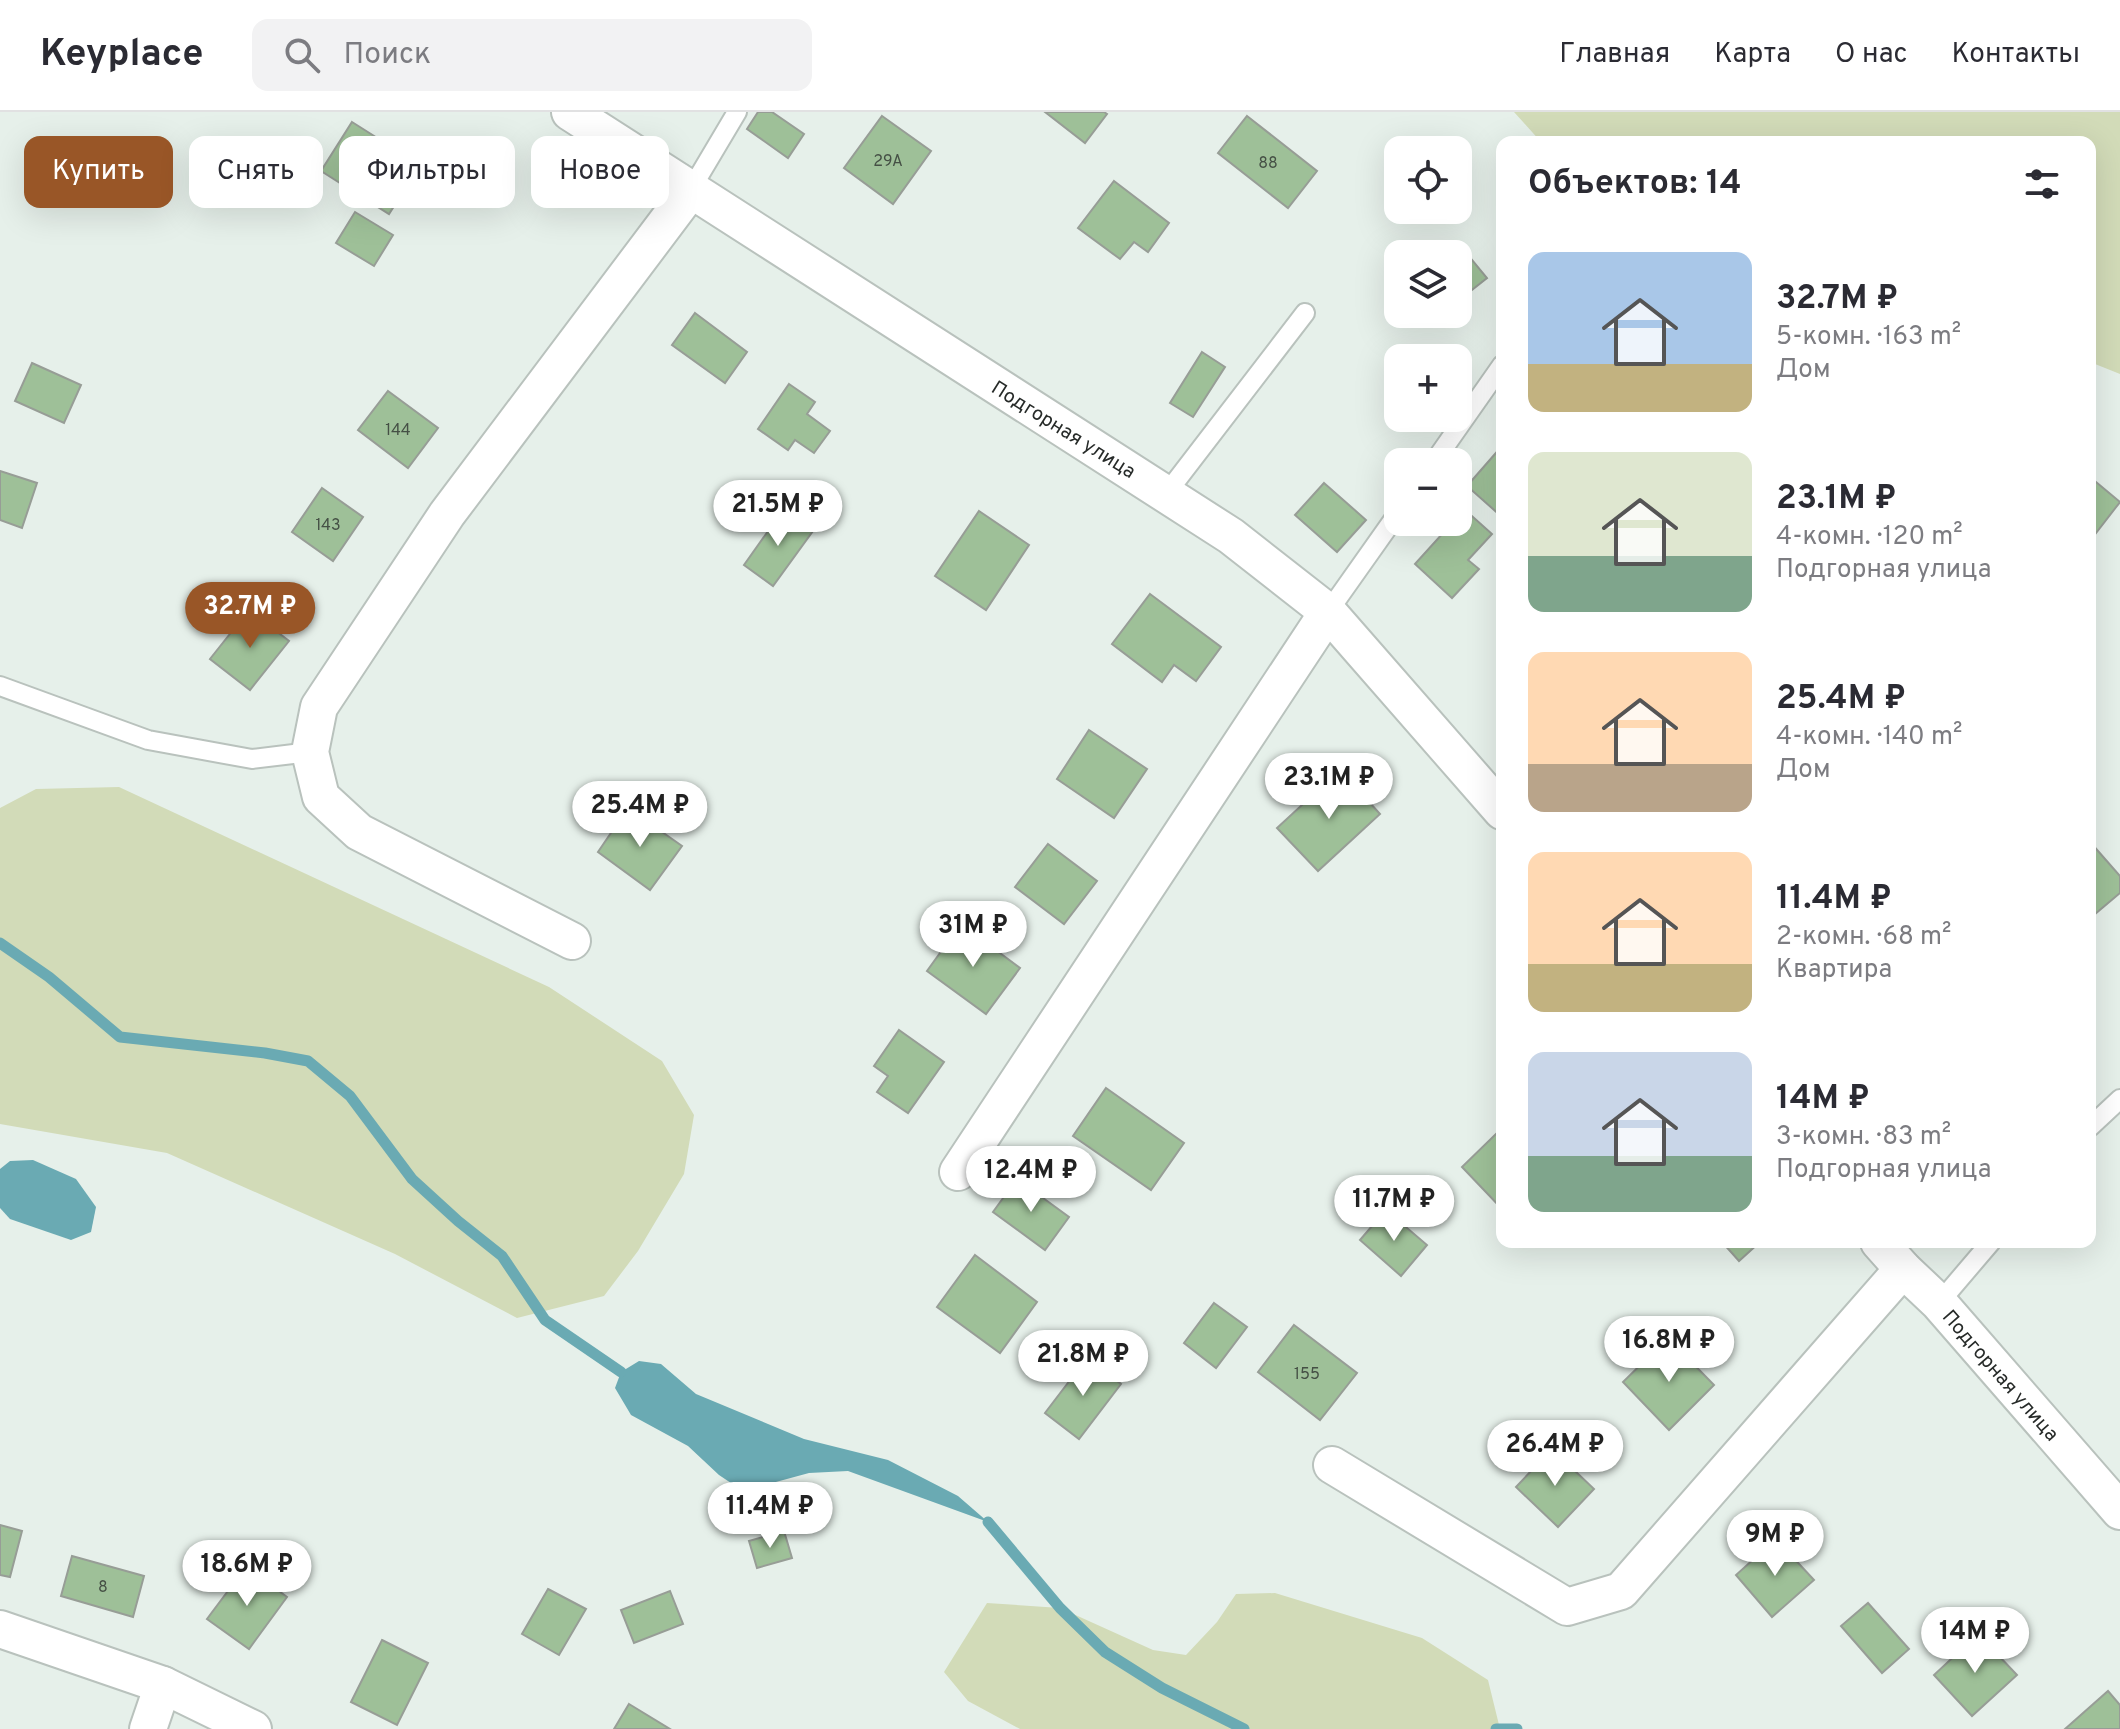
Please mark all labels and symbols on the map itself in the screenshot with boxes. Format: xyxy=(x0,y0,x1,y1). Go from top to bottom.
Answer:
house number: 29А xyxy=(873,152,903,172)
house number: 88 xyxy=(1258,154,1278,174)
street label: Подгорная улица xyxy=(986,376,1140,486)
house number: 144 xyxy=(385,421,411,441)
pin: 21.5M ₽ xyxy=(704,480,852,548)
house number: 143 xyxy=(315,516,341,536)
pin: 32.7M ₽ xyxy=(176,582,324,650)
pin: 23.1M ₽ xyxy=(1255,753,1403,821)
pin: 25.4M ₽ xyxy=(566,781,714,849)
pin: 31M ₽ xyxy=(917,901,1029,969)
pin: 12.4M ₽ xyxy=(957,1146,1105,1214)
pin: 11.7M ₽ xyxy=(1320,1175,1468,1243)
street label: Подгорная улица xyxy=(1935,1305,2064,1447)
pin: 16.8M ₽ xyxy=(1595,1316,1743,1384)
pin: 21.8M ₽ xyxy=(1009,1330,1157,1398)
house number: 155 xyxy=(1294,1365,1320,1385)
pin: 26.4M ₽ xyxy=(1481,1420,1629,1488)
pin: 11.4M ₽ xyxy=(696,1482,844,1550)
pin: 9M ₽ xyxy=(1728,1510,1822,1578)
pin: 18.6M ₽ xyxy=(173,1540,321,1608)
house number: 8 xyxy=(98,1578,108,1598)
pin: 14M ₽ xyxy=(1919,1607,2031,1675)

